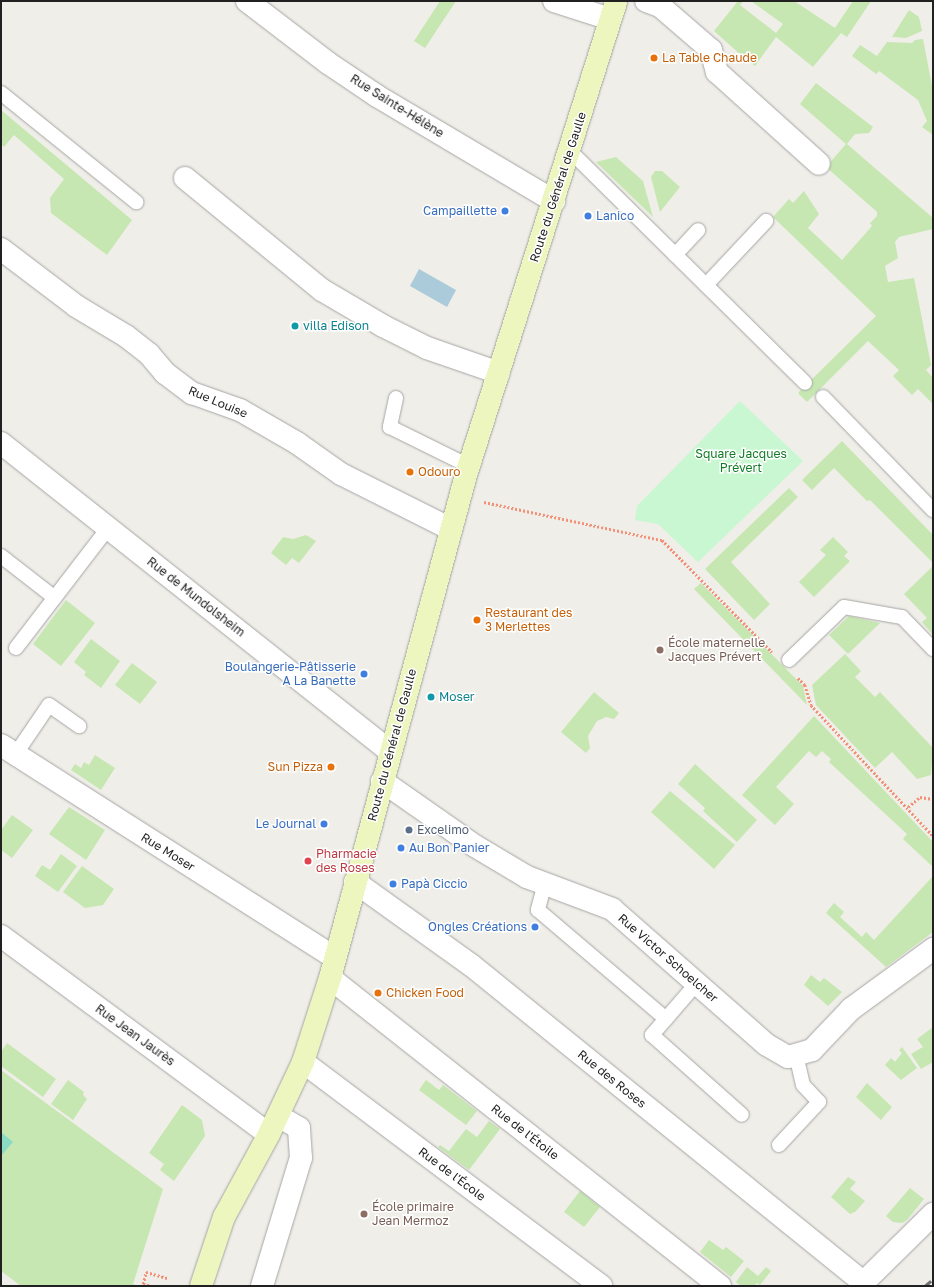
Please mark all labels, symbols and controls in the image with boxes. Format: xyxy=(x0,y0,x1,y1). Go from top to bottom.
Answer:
place label: La Table Chaude xyxy=(662,51,757,65)
marker: La Table Chaude xyxy=(649,53,659,63)
street label: Rue Sainte-Hélène xyxy=(348,71,446,141)
street label: Route du Général de Gaulle xyxy=(527,110,589,264)
place label: Campaillette xyxy=(423,204,497,218)
marker: Campaillette xyxy=(500,206,510,216)
place label: Lanico xyxy=(596,209,634,223)
marker: Lanico xyxy=(583,211,593,221)
place label: villa Edison xyxy=(303,319,369,333)
marker: villa Edison xyxy=(290,321,300,331)
street label: Rue Louise xyxy=(186,383,250,421)
park label: Square Jacques Prévert xyxy=(695,447,787,475)
place label: Odouro xyxy=(418,465,460,479)
marker: Odouro xyxy=(405,467,415,477)
street label: Rue de Mundolsheim xyxy=(144,554,248,640)
place label: Restaurant des 3 Merlettes xyxy=(485,606,572,634)
marker: Restaurant des 3 Merlettes xyxy=(472,615,482,625)
place label: École maternelle Jacques Prévert xyxy=(668,636,765,664)
marker: École maternelle Jacques Prévert xyxy=(655,645,665,655)
place label: Boulangerie-Pâtisserie A La Banette xyxy=(225,660,356,688)
street label: Route du Général de Gaulle xyxy=(365,667,419,823)
marker: Boulangerie-Pâtisserie A La Banette xyxy=(359,669,369,679)
place label: Moser xyxy=(439,690,475,704)
marker: Moser xyxy=(426,692,436,702)
place label: Sun Pizza xyxy=(267,760,323,774)
marker: Sun Pizza xyxy=(326,762,336,772)
place label: Le Journal xyxy=(256,817,316,831)
marker: Le Journal xyxy=(319,819,329,829)
place label: Excelimo xyxy=(417,823,469,837)
marker: Excelimo xyxy=(404,825,414,835)
street label: Rue Moser xyxy=(138,830,198,874)
place label: Au Bon Panier xyxy=(409,841,489,855)
marker: Au Bon Panier xyxy=(396,843,406,853)
place label: Pharmacie des Roses xyxy=(316,847,377,875)
marker: Pharmacie des Roses xyxy=(303,856,313,866)
place label: Papà Ciccio xyxy=(401,877,468,891)
marker: Papà Ciccio xyxy=(388,879,398,889)
street label: Rue Victor Schoelcher xyxy=(615,911,721,1005)
place label: Ongles Créations xyxy=(428,920,527,934)
marker: Ongles Créations xyxy=(530,922,540,932)
place label: Chicken Food xyxy=(386,986,464,1000)
marker: Chicken Food xyxy=(373,988,383,998)
street label: Rue Jean Jaurès xyxy=(93,1001,177,1069)
street label: Rue des Roses xyxy=(575,1047,649,1111)
street label: Rue de l'Étoile xyxy=(488,1101,562,1163)
street label: Rue de l'École xyxy=(416,1144,488,1204)
place label: École primaire Jean Mermoz xyxy=(372,1200,454,1228)
marker: École primaire Jean Mermoz xyxy=(359,1209,369,1219)

